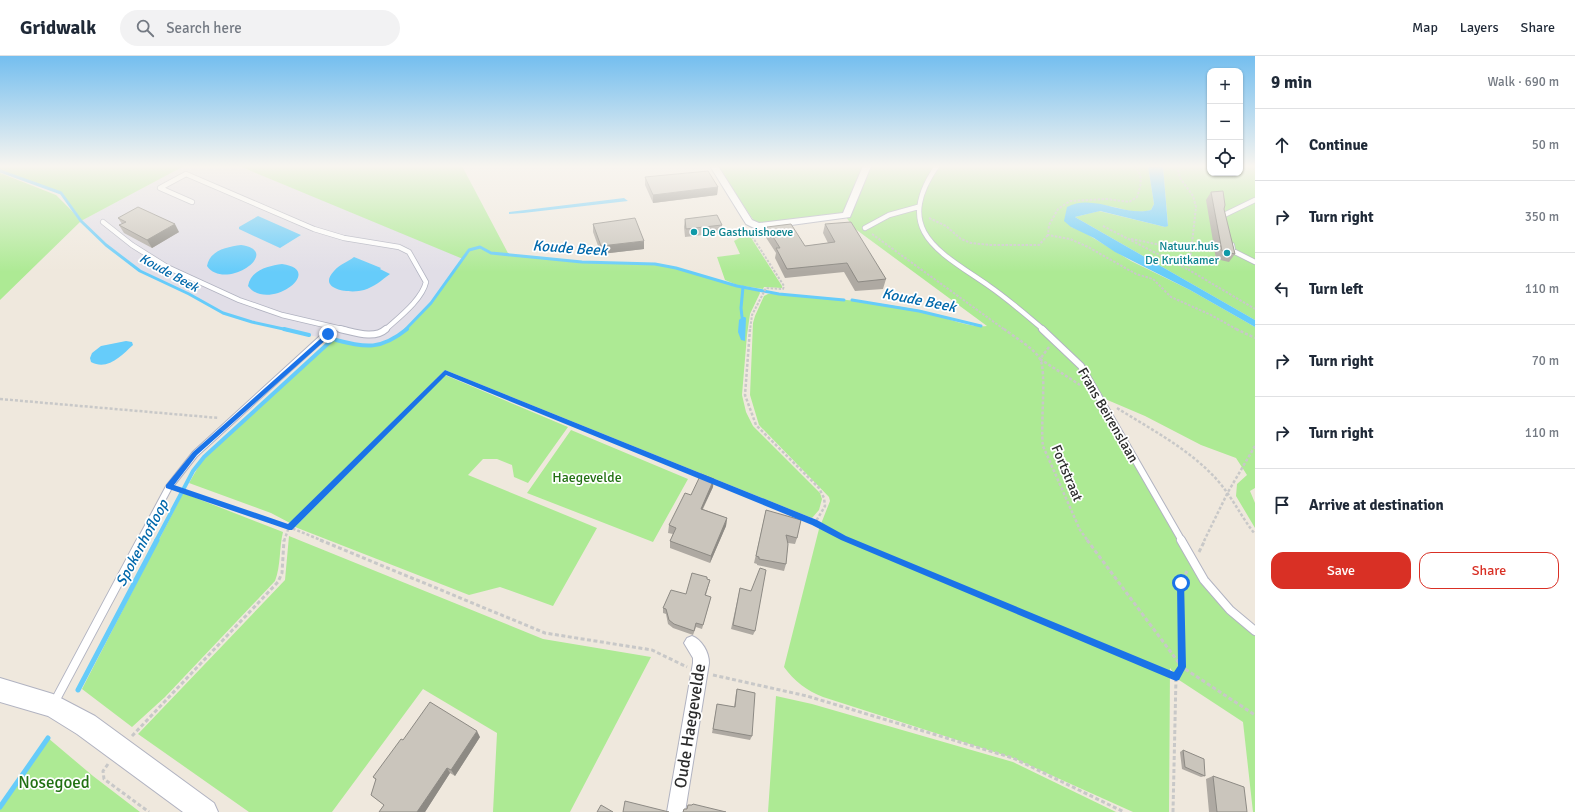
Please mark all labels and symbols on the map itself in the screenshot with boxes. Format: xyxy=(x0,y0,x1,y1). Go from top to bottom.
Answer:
place label: De Gasthuishoeve xyxy=(702,225,793,240)
marker: De Gasthuishoeve xyxy=(689,227,699,237)
water label: Koude Beek xyxy=(532,236,610,260)
place label: Natuur.huis De Kruitkamer xyxy=(1145,239,1220,268)
marker: Natuur.huis De Kruitkamer xyxy=(1222,248,1232,258)
water label: Koude Beek xyxy=(137,250,203,296)
water label: Koude Beek xyxy=(880,284,959,316)
route end xyxy=(319,325,337,343)
street label: Frans Beirenslaan xyxy=(1074,364,1142,466)
street label: Fortstraat xyxy=(1048,442,1086,504)
park label: Haegevelde xyxy=(552,469,622,486)
water label: Spokenhofloop xyxy=(112,496,173,589)
route start xyxy=(1172,574,1190,592)
street label: Oude Haegevelde xyxy=(670,662,710,790)
park label: Nosegoed xyxy=(18,772,90,793)

